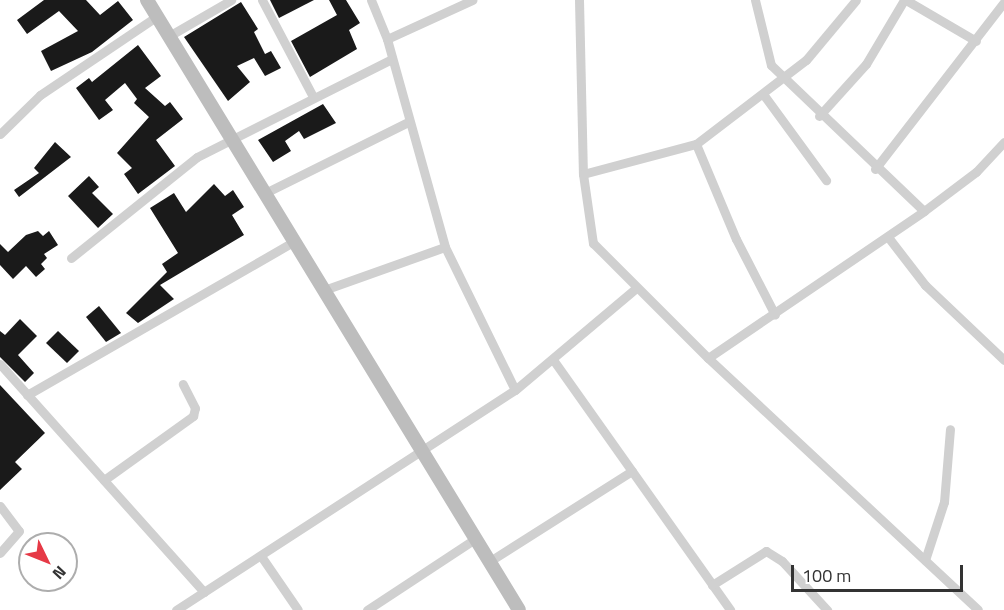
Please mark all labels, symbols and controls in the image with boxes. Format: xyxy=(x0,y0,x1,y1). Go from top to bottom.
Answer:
north arrow xyxy=(18,532,78,592)
scale bar xyxy=(794,553,966,591)
text: N xyxy=(47,561,72,585)
text: 100 m xyxy=(802,562,851,589)

